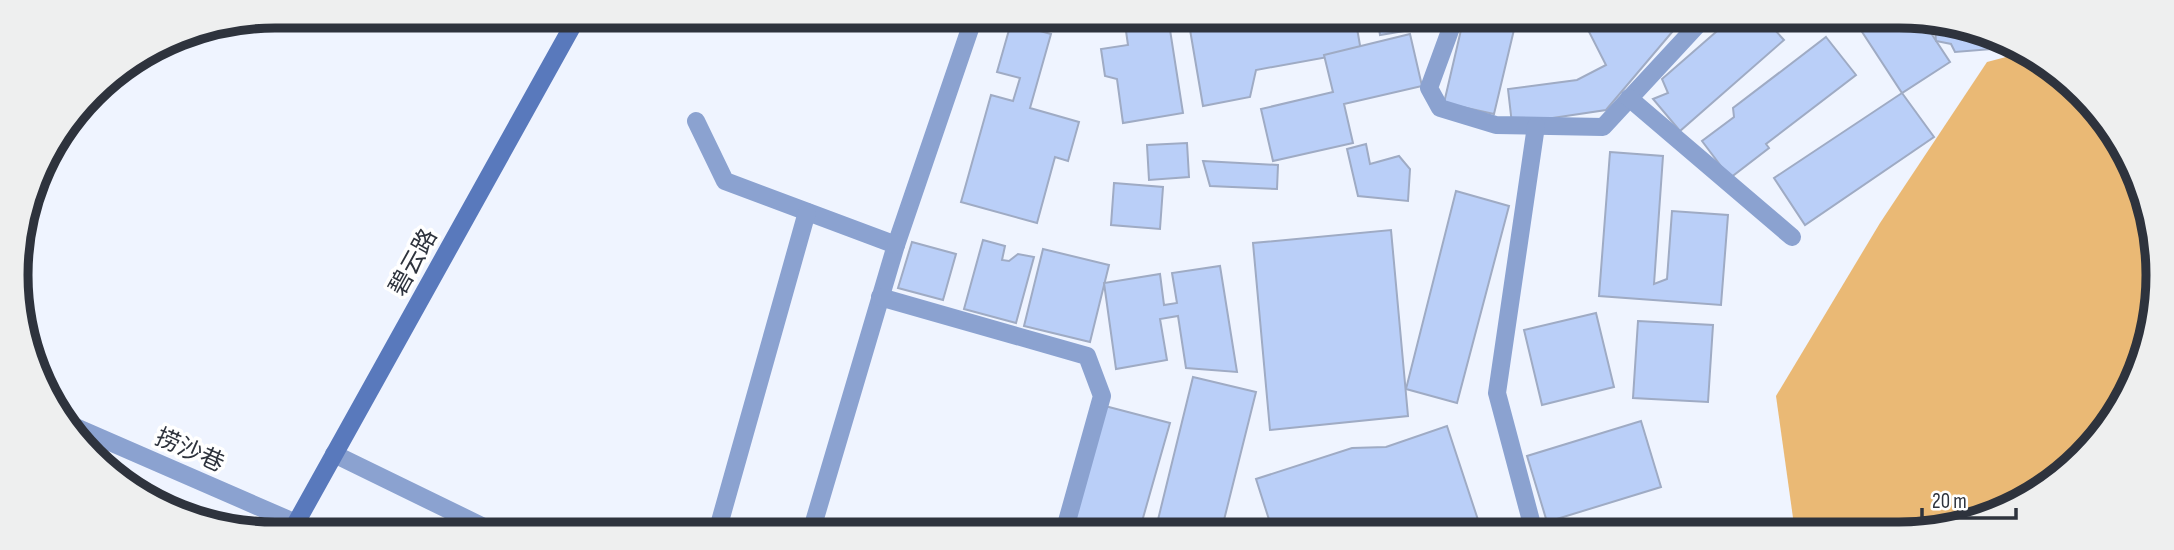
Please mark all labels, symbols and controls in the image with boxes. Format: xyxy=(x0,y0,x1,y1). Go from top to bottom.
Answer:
street label: 碧云路 xyxy=(383,224,444,301)
street label: 捞沙巷 xyxy=(151,423,229,478)
scale bar xyxy=(1922,476,2016,520)
text: 20 m xyxy=(1932,489,1967,514)

